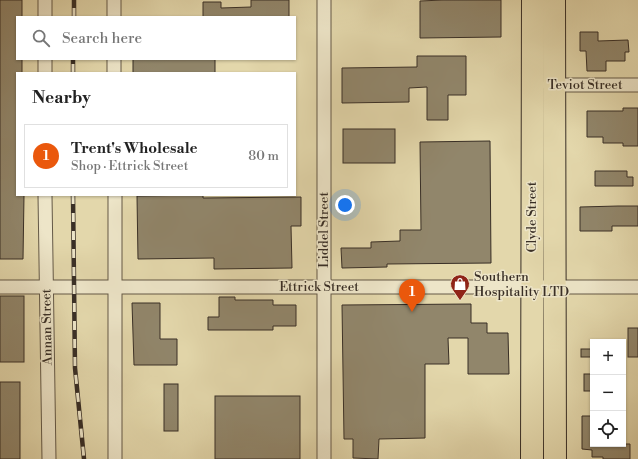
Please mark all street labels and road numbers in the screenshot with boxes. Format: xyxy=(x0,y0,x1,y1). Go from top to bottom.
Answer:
street label: Teviot Street xyxy=(547,77,623,93)
street label: Clyde Street xyxy=(524,181,540,252)
street label: Liddel Street xyxy=(316,192,332,268)
street label: Ettrick Street xyxy=(279,279,359,295)
street label: Annan Street xyxy=(38,288,56,367)

